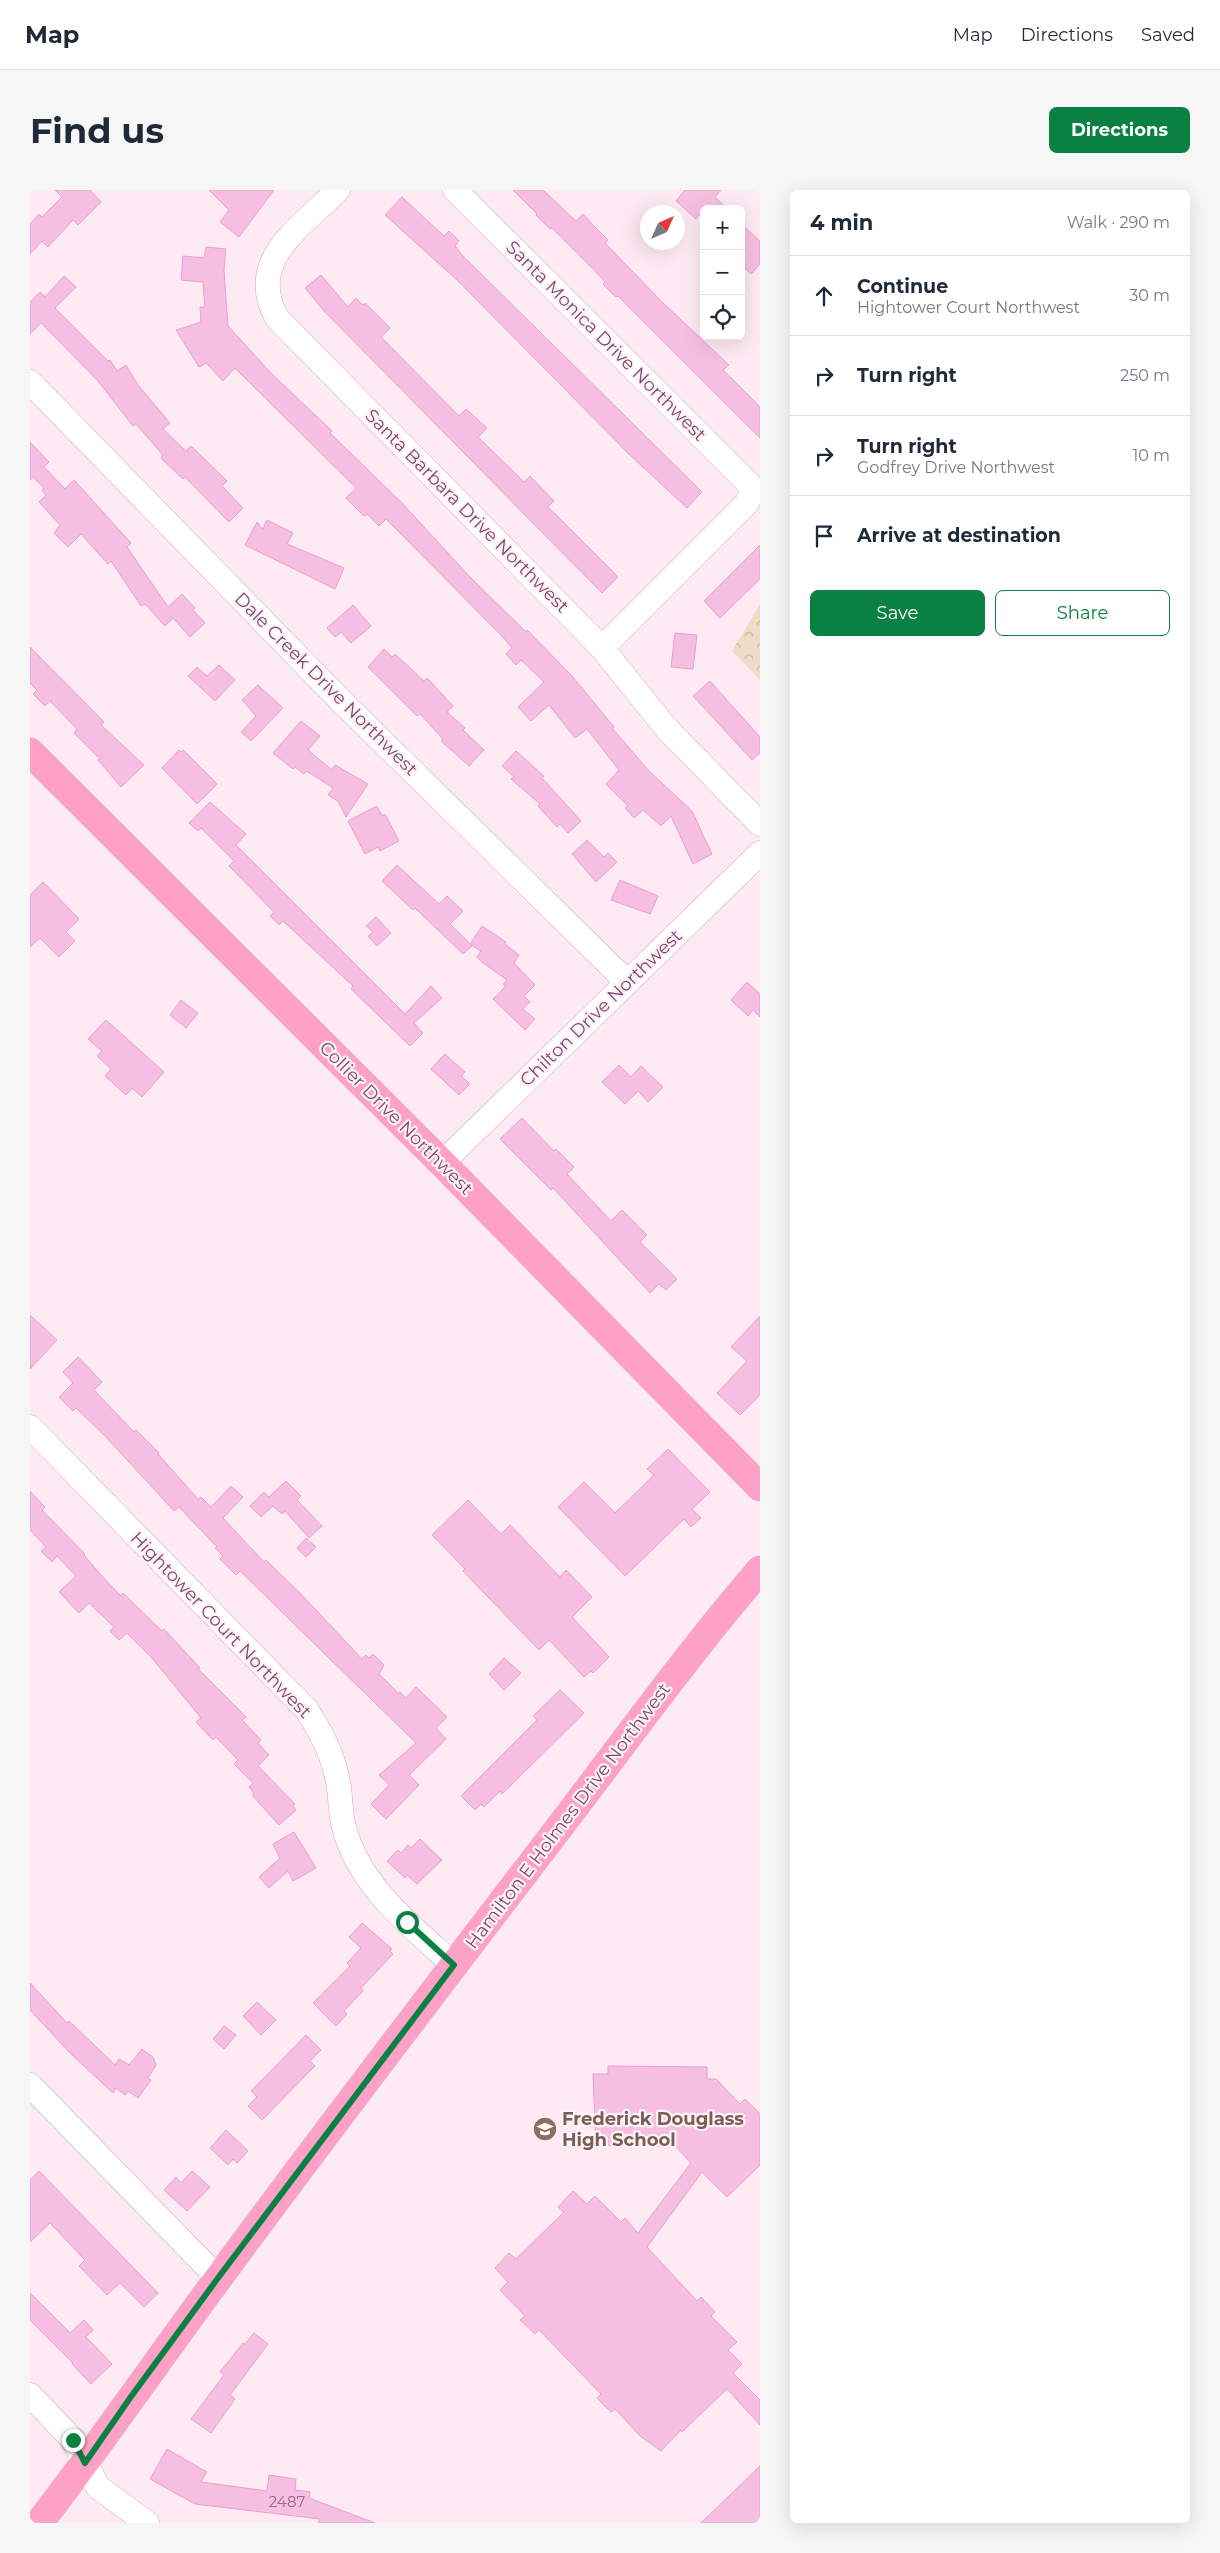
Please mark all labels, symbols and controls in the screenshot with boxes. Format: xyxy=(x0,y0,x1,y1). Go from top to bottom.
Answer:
text: Map xyxy=(25,20,79,49)
text: Map xyxy=(953,24,993,46)
text: Directions xyxy=(1021,24,1113,46)
text: Saved xyxy=(1141,24,1195,46)
button: Directions xyxy=(1049,107,1190,153)
text: Find us xyxy=(30,109,164,152)
north arrow xyxy=(640,205,685,250)
map controls xyxy=(700,205,745,340)
button: + xyxy=(700,205,745,250)
text: 4 min xyxy=(810,210,873,235)
text: Walk · 290 m xyxy=(1067,213,1170,232)
street label: Santa Monica Drive Northwest xyxy=(501,236,711,446)
button: − xyxy=(700,250,745,295)
text: Continue xyxy=(857,275,948,298)
icon: ahead xyxy=(810,282,838,310)
text: 30 m xyxy=(1129,286,1170,305)
button: locate xyxy=(700,295,745,340)
text: Hightower Court Northwest xyxy=(857,298,1080,317)
icon: right xyxy=(810,362,838,390)
text: Turn right xyxy=(857,364,957,387)
text: 250 m xyxy=(1120,366,1170,385)
street label: Santa Barbara Drive Northwest xyxy=(361,405,573,617)
text: Turn right xyxy=(857,435,957,458)
icon: right xyxy=(810,442,838,470)
text: 10 m xyxy=(1132,446,1170,465)
text: Godfrey Drive Northwest xyxy=(857,458,1055,477)
icon: arrive xyxy=(810,522,838,550)
text: Arrive at destination xyxy=(857,524,1061,547)
street label: Dale Creek Drive Northwest xyxy=(230,588,422,780)
button: Save xyxy=(810,590,985,636)
button: Share xyxy=(995,590,1170,636)
street label: Chilton Drive Northwest xyxy=(515,925,687,1091)
street label: Collier Drive Northwest xyxy=(315,1037,477,1199)
street label: Hightower Court Northwest xyxy=(126,1527,316,1723)
street label: Hamilton E Holmes Drive Northwest xyxy=(461,1679,675,1953)
route start xyxy=(396,1911,419,1934)
place label: Frederick Douglass High School xyxy=(562,2108,744,2151)
school or university icon: Frederick Douglass High School xyxy=(532,2116,558,2142)
route end xyxy=(62,2429,85,2452)
house number: 2487 xyxy=(269,2492,305,2511)

